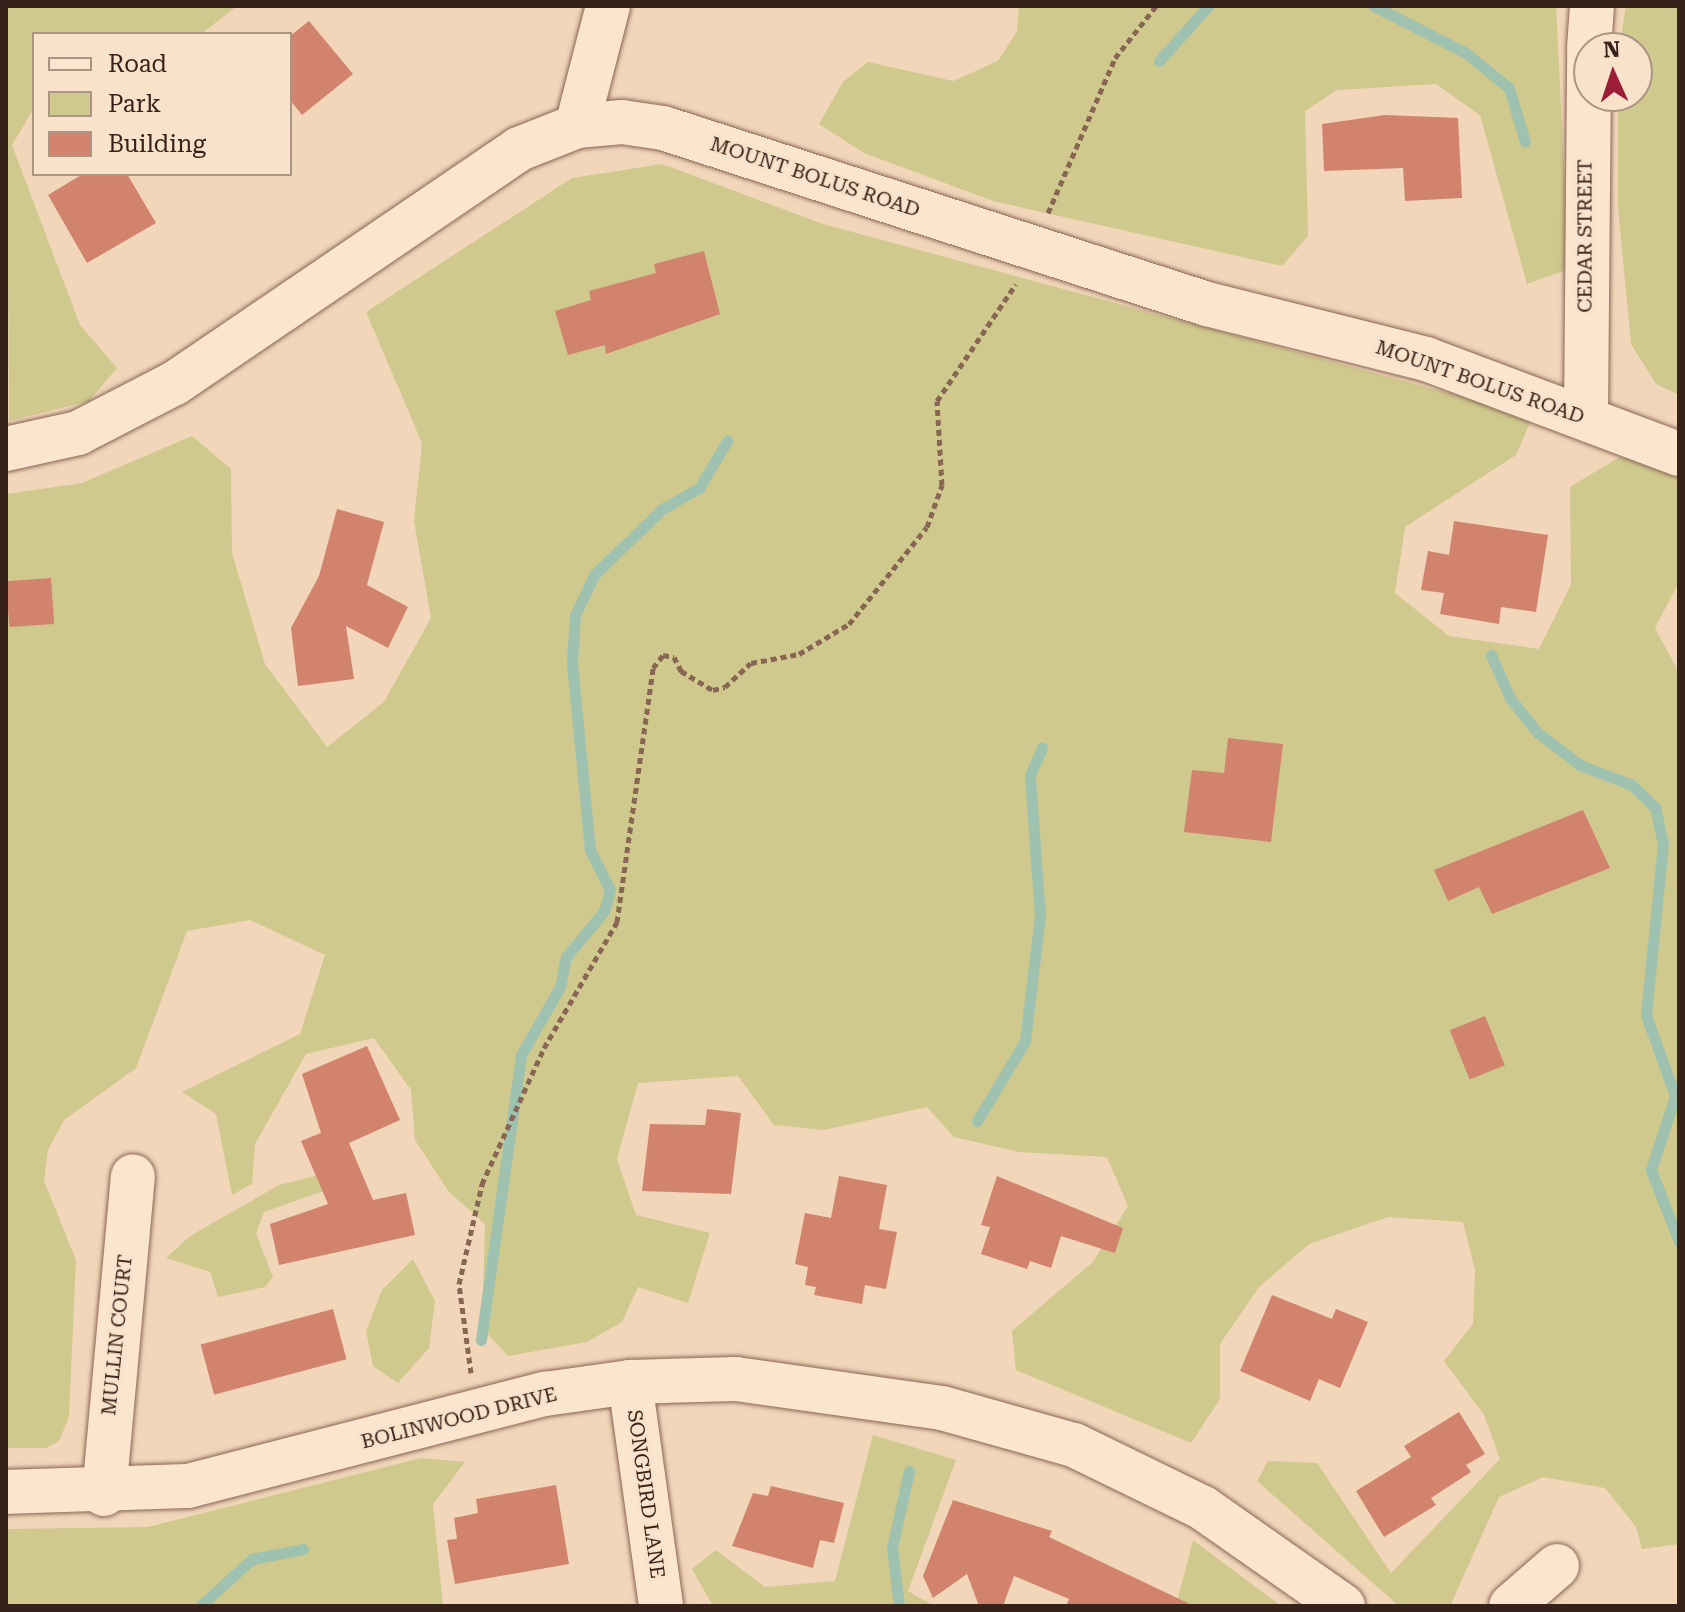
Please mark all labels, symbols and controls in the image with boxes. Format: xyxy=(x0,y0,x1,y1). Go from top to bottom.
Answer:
legend xyxy=(32,32,292,176)
north arrow xyxy=(1573,32,1653,112)
text: N xyxy=(1603,37,1621,62)
text: Road xyxy=(108,50,167,78)
text: Park xyxy=(108,90,161,118)
text: Building xyxy=(108,130,206,158)
street label: MOUNT BOLUS ROAD xyxy=(707,132,923,222)
street label: CEDAR STREET xyxy=(1573,159,1597,313)
street label: MOUNT BOLUS ROAD xyxy=(1373,335,1587,429)
street label: MULLIN COURT xyxy=(97,1253,137,1417)
street label: BOLINWOOD DRIVE xyxy=(359,1382,559,1454)
street label: SONGBIRD LANE xyxy=(622,1408,670,1580)

